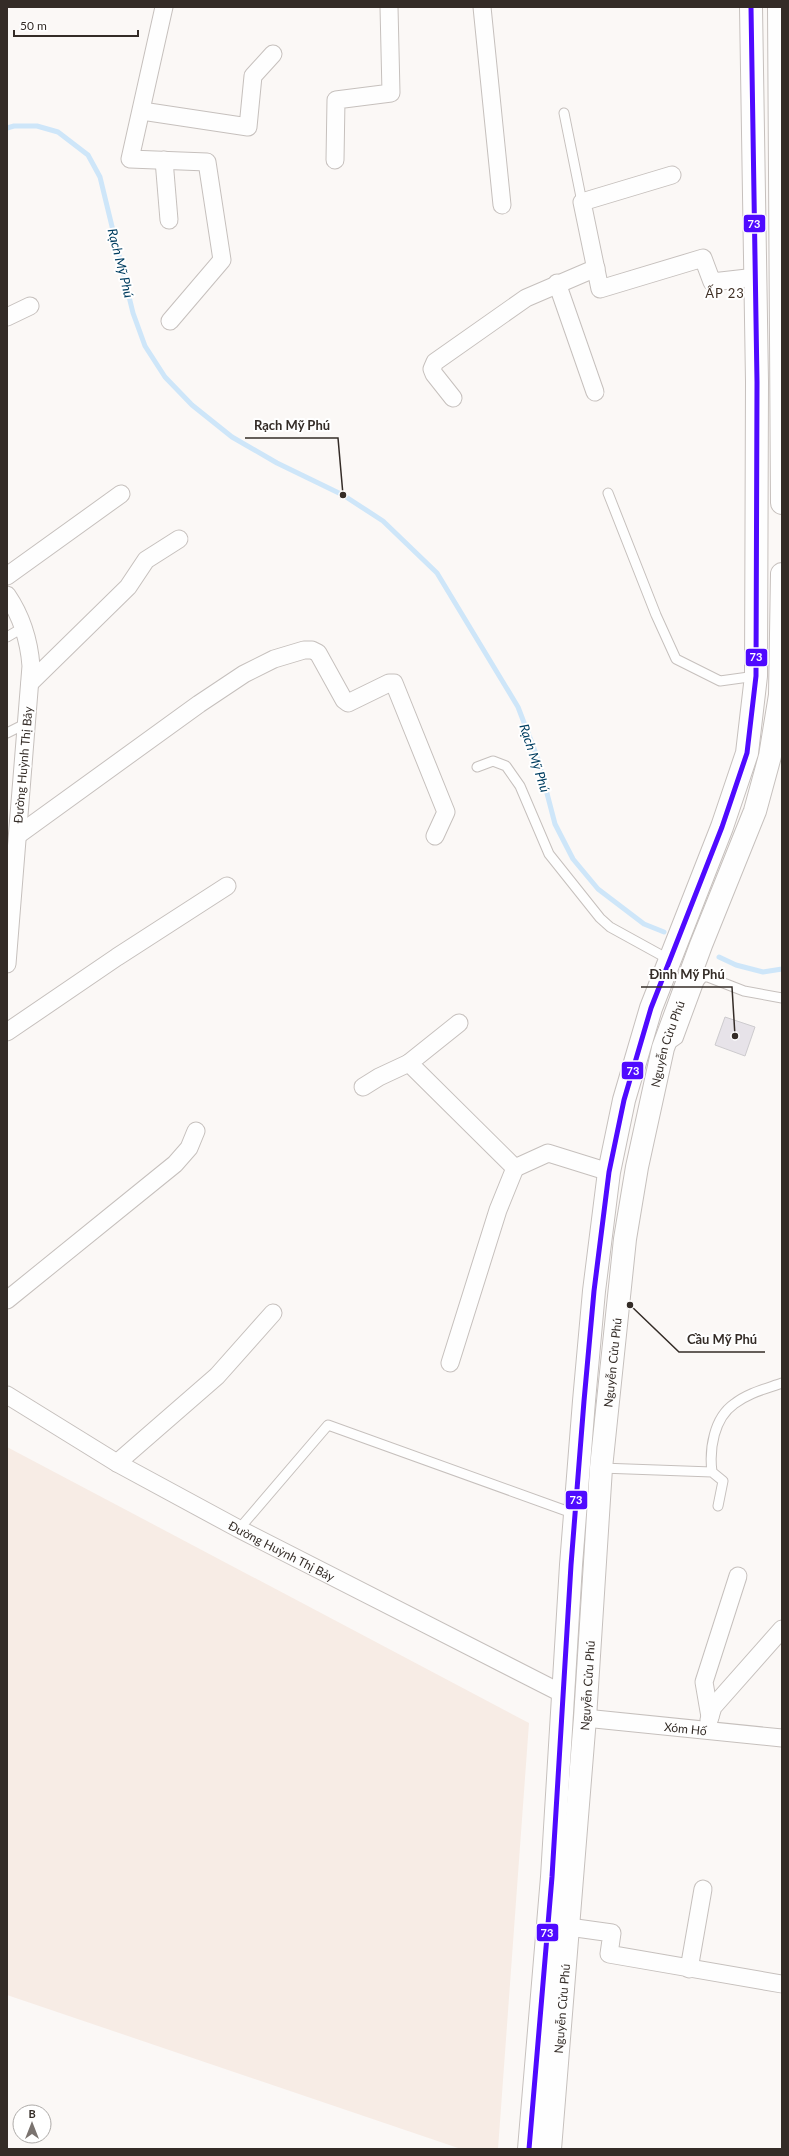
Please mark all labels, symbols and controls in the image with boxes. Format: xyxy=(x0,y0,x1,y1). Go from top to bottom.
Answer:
scale bar xyxy=(14,12,138,38)
text: 50 m xyxy=(20,18,47,33)
line badge: 73 xyxy=(743,214,766,233)
text: 73 xyxy=(748,217,760,230)
water label: Rạch Mỹ Phú xyxy=(105,227,137,299)
district label: ẤP 23 xyxy=(705,284,745,301)
callout: Rạch Mỹ Phú xyxy=(245,413,338,438)
text: Rạch Mỹ Phú xyxy=(254,417,330,433)
line badge: 73 xyxy=(745,648,768,667)
text: 73 xyxy=(750,650,762,663)
street label: Đường Huỳnh Thị Bảy xyxy=(10,705,36,824)
water label: Rạch Mỹ Phú xyxy=(516,722,554,794)
callout: Đình Mỹ Phú xyxy=(641,962,732,987)
text: Đình Mỹ Phú xyxy=(649,966,725,982)
street label: Nguyễn Cửu Phú xyxy=(647,998,687,1089)
line badge: 73 xyxy=(621,1061,644,1080)
text: 73 xyxy=(627,1064,639,1077)
street label: Nguyễn Cửu Phú xyxy=(600,1317,624,1408)
callout: Cầu Mỹ Phú xyxy=(679,1327,765,1352)
text: Cầu Mỹ Phú xyxy=(687,1331,757,1347)
line badge: 73 xyxy=(565,1490,588,1510)
text: 73 xyxy=(570,1493,582,1506)
street label: Đường Huỳnh Thị Bảy xyxy=(226,1517,338,1584)
street label: Nguyễn Cửu Phú xyxy=(577,1640,597,1731)
street label: Xóm Hố xyxy=(663,1719,709,1738)
line badge: 73 xyxy=(536,1923,559,1942)
text: 73 xyxy=(541,1926,553,1939)
street label: Nguyễn Cửu Phú xyxy=(550,1963,573,2054)
north arrow xyxy=(12,2104,52,2144)
text: B xyxy=(28,2107,36,2120)

